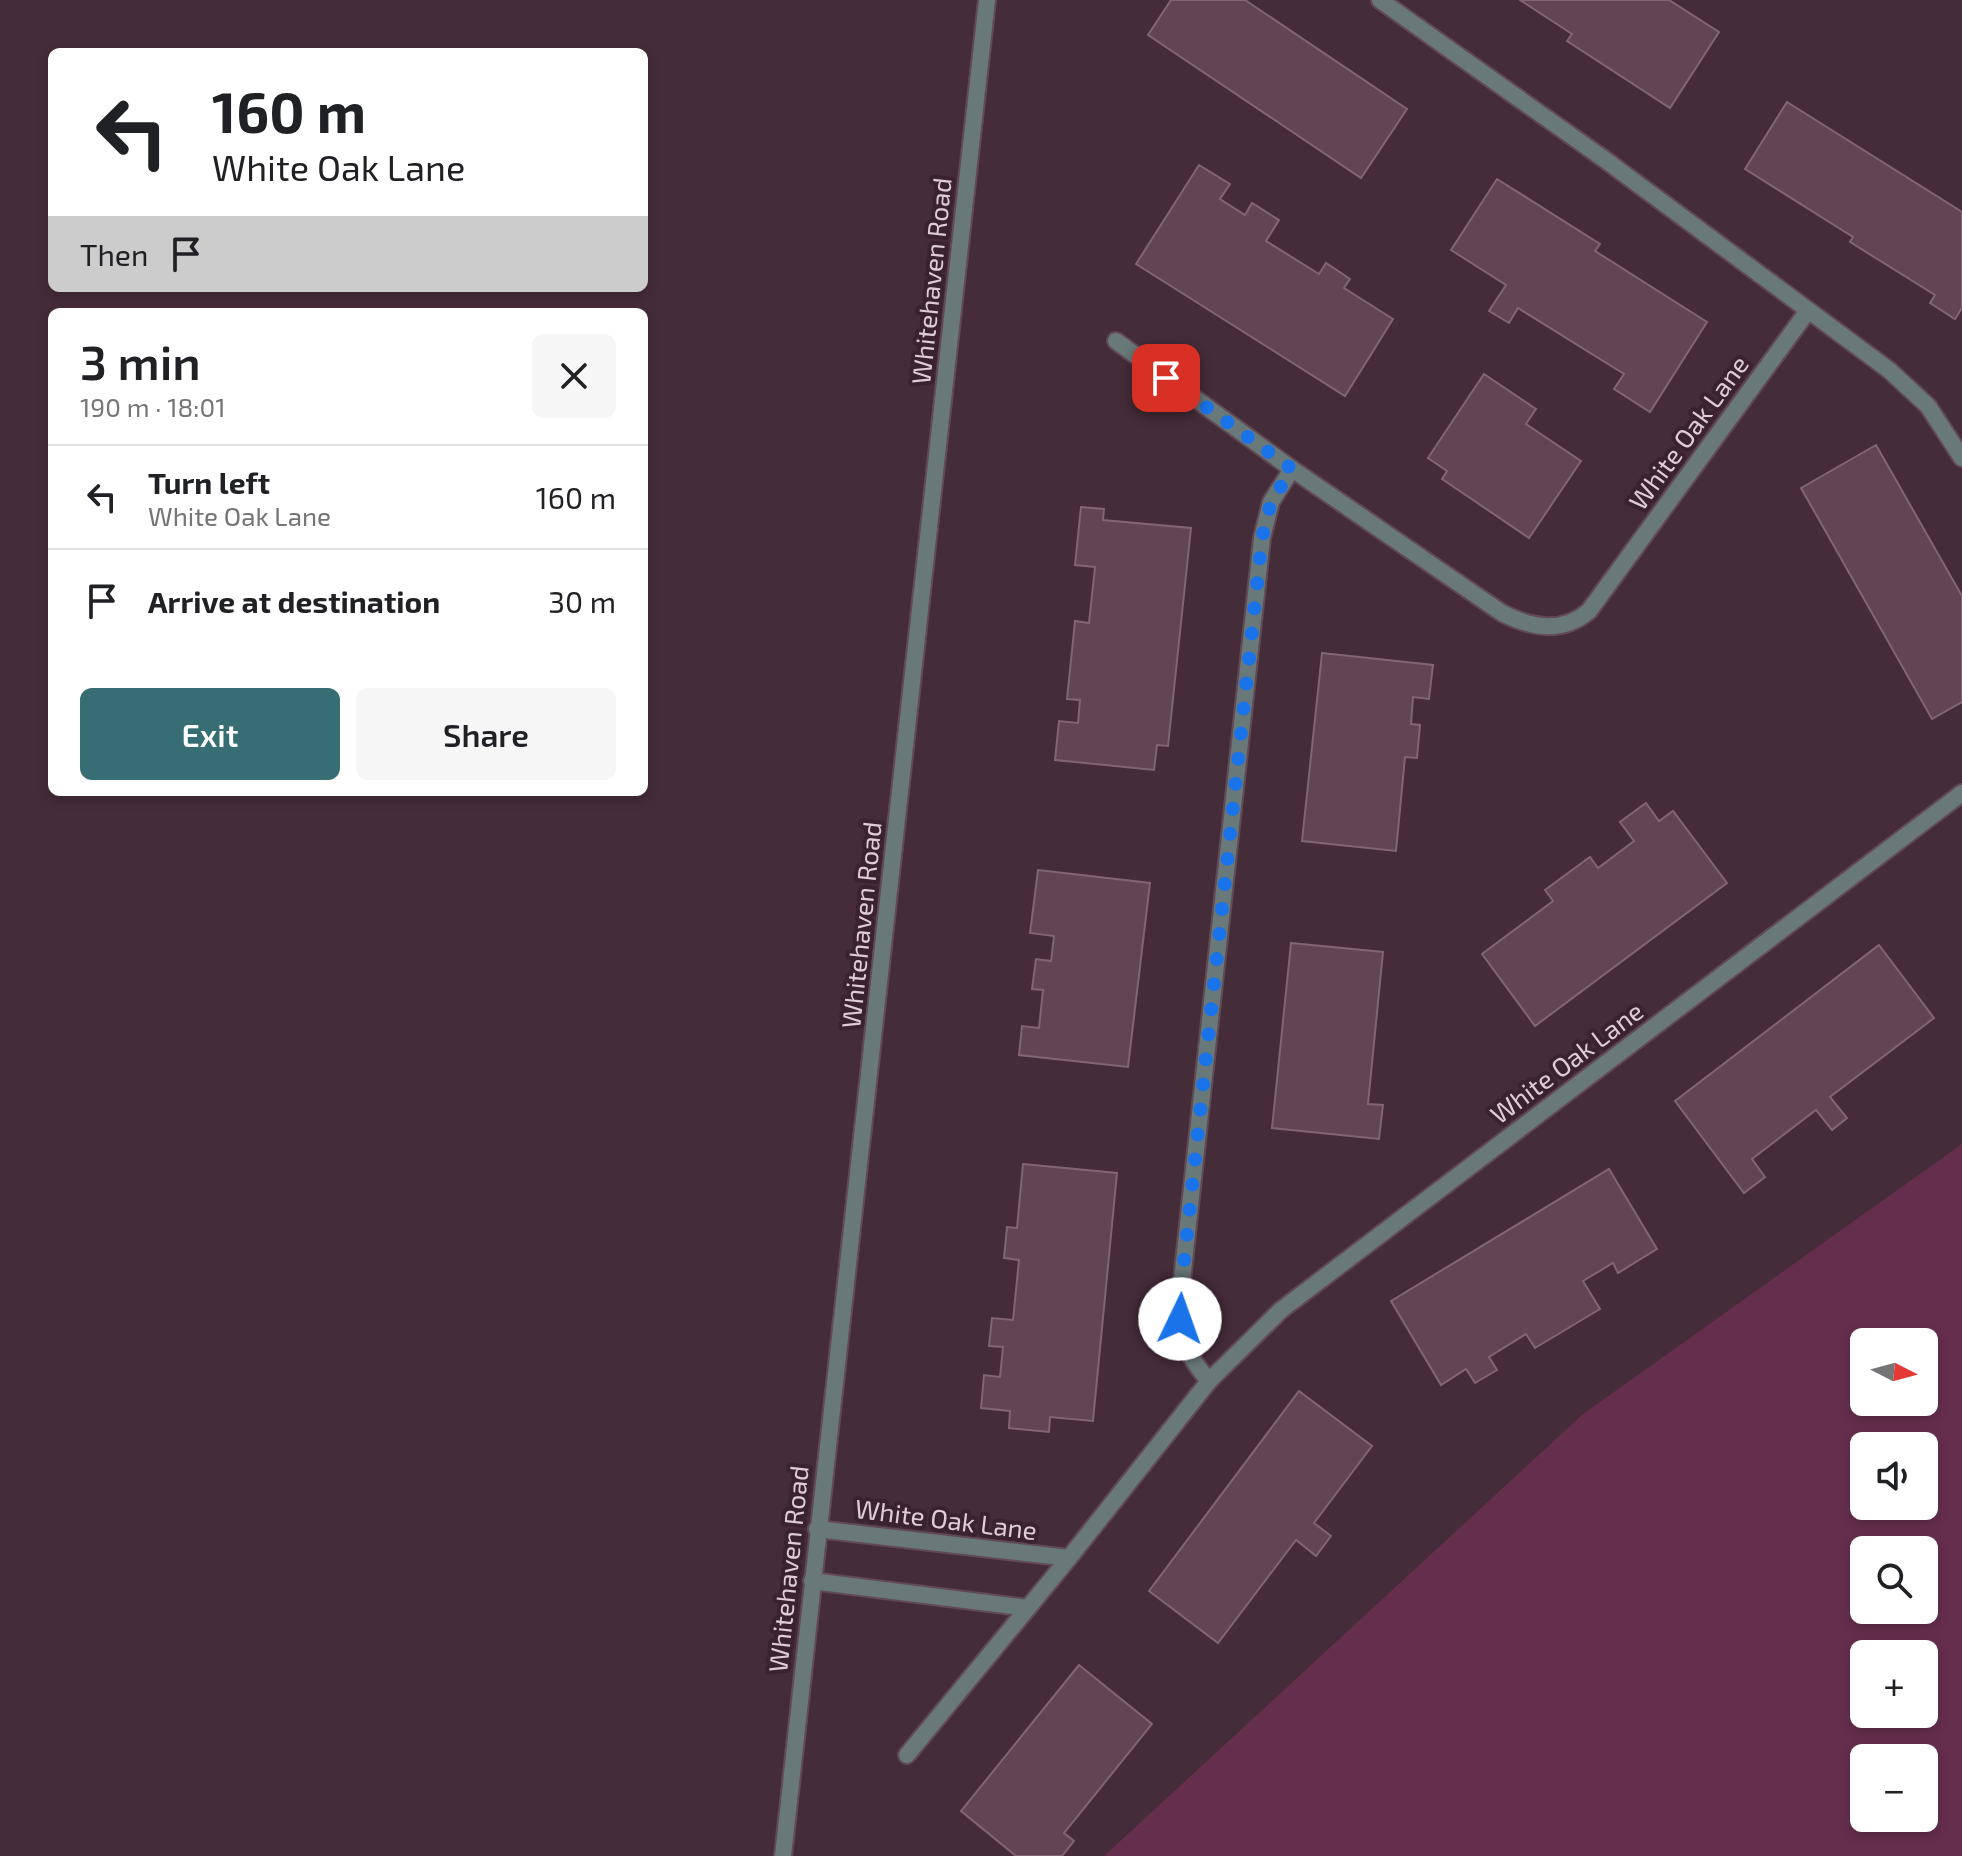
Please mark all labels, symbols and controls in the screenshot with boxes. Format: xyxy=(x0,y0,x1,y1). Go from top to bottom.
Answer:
text: 160 m xyxy=(212,77,366,144)
icon: left xyxy=(80,80,184,184)
text: White Oak Lane xyxy=(212,145,465,188)
street label: Whitehaven Road xyxy=(904,176,957,386)
icon: arrive xyxy=(164,232,208,276)
text: Then xyxy=(80,236,148,272)
text: 3 min xyxy=(80,332,201,390)
button: close xyxy=(532,334,616,418)
pin xyxy=(1132,344,1200,412)
street label: White Oak Lane xyxy=(1621,349,1754,515)
icon: arrive xyxy=(1144,356,1188,400)
text: 190 m · 18:01 xyxy=(80,391,226,422)
text: Turn left xyxy=(148,464,270,500)
icon: left xyxy=(80,475,124,519)
text: 160 m xyxy=(536,479,616,515)
text: White Oak Lane xyxy=(148,500,331,531)
icon: arrive xyxy=(80,579,124,623)
text: Arrive at destination xyxy=(148,583,440,619)
text: 30 m xyxy=(548,583,616,619)
button: Exit xyxy=(80,688,340,780)
button: Share xyxy=(356,688,616,780)
street label: Whitehaven Road xyxy=(834,820,887,1030)
street label: White Oak Lane xyxy=(1484,994,1649,1129)
position arrow xyxy=(1138,1277,1222,1361)
north arrow xyxy=(1850,1328,1938,1416)
map controls xyxy=(1850,1328,1938,1832)
button: sound xyxy=(1850,1432,1938,1520)
street label: Whitehaven Road xyxy=(761,1464,814,1674)
street label: White Oak Lane xyxy=(853,1492,1039,1545)
button: search xyxy=(1850,1536,1938,1624)
button: + xyxy=(1850,1640,1938,1728)
button: − xyxy=(1850,1744,1938,1832)

